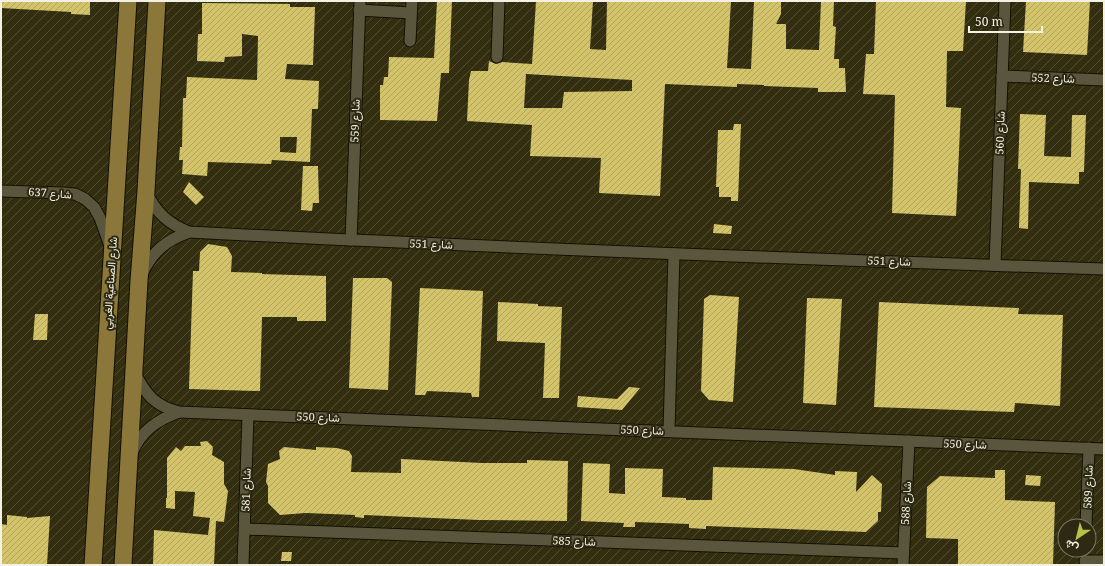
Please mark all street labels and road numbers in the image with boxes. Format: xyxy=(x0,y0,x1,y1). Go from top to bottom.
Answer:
street label: شارع 552 xyxy=(1031,69,1075,87)
street label: شارع 559 xyxy=(346,99,364,143)
street label: شارع 560 xyxy=(991,111,1009,155)
street label: شارع 637 xyxy=(28,184,73,203)
street label: شارع 551 xyxy=(409,235,453,253)
street label: شارع الصناعية الغربي xyxy=(99,236,123,330)
street label: شارع 551 xyxy=(867,252,911,270)
street label: شارع 550 xyxy=(296,408,340,426)
street label: شارع 550 xyxy=(620,421,664,439)
street label: شارع 550 xyxy=(943,435,987,453)
street label: شارع 589 xyxy=(1079,465,1097,509)
street label: شارع 581 xyxy=(237,468,255,512)
street label: شارع 588 xyxy=(897,481,915,525)
street label: شارع 585 xyxy=(552,532,596,550)

